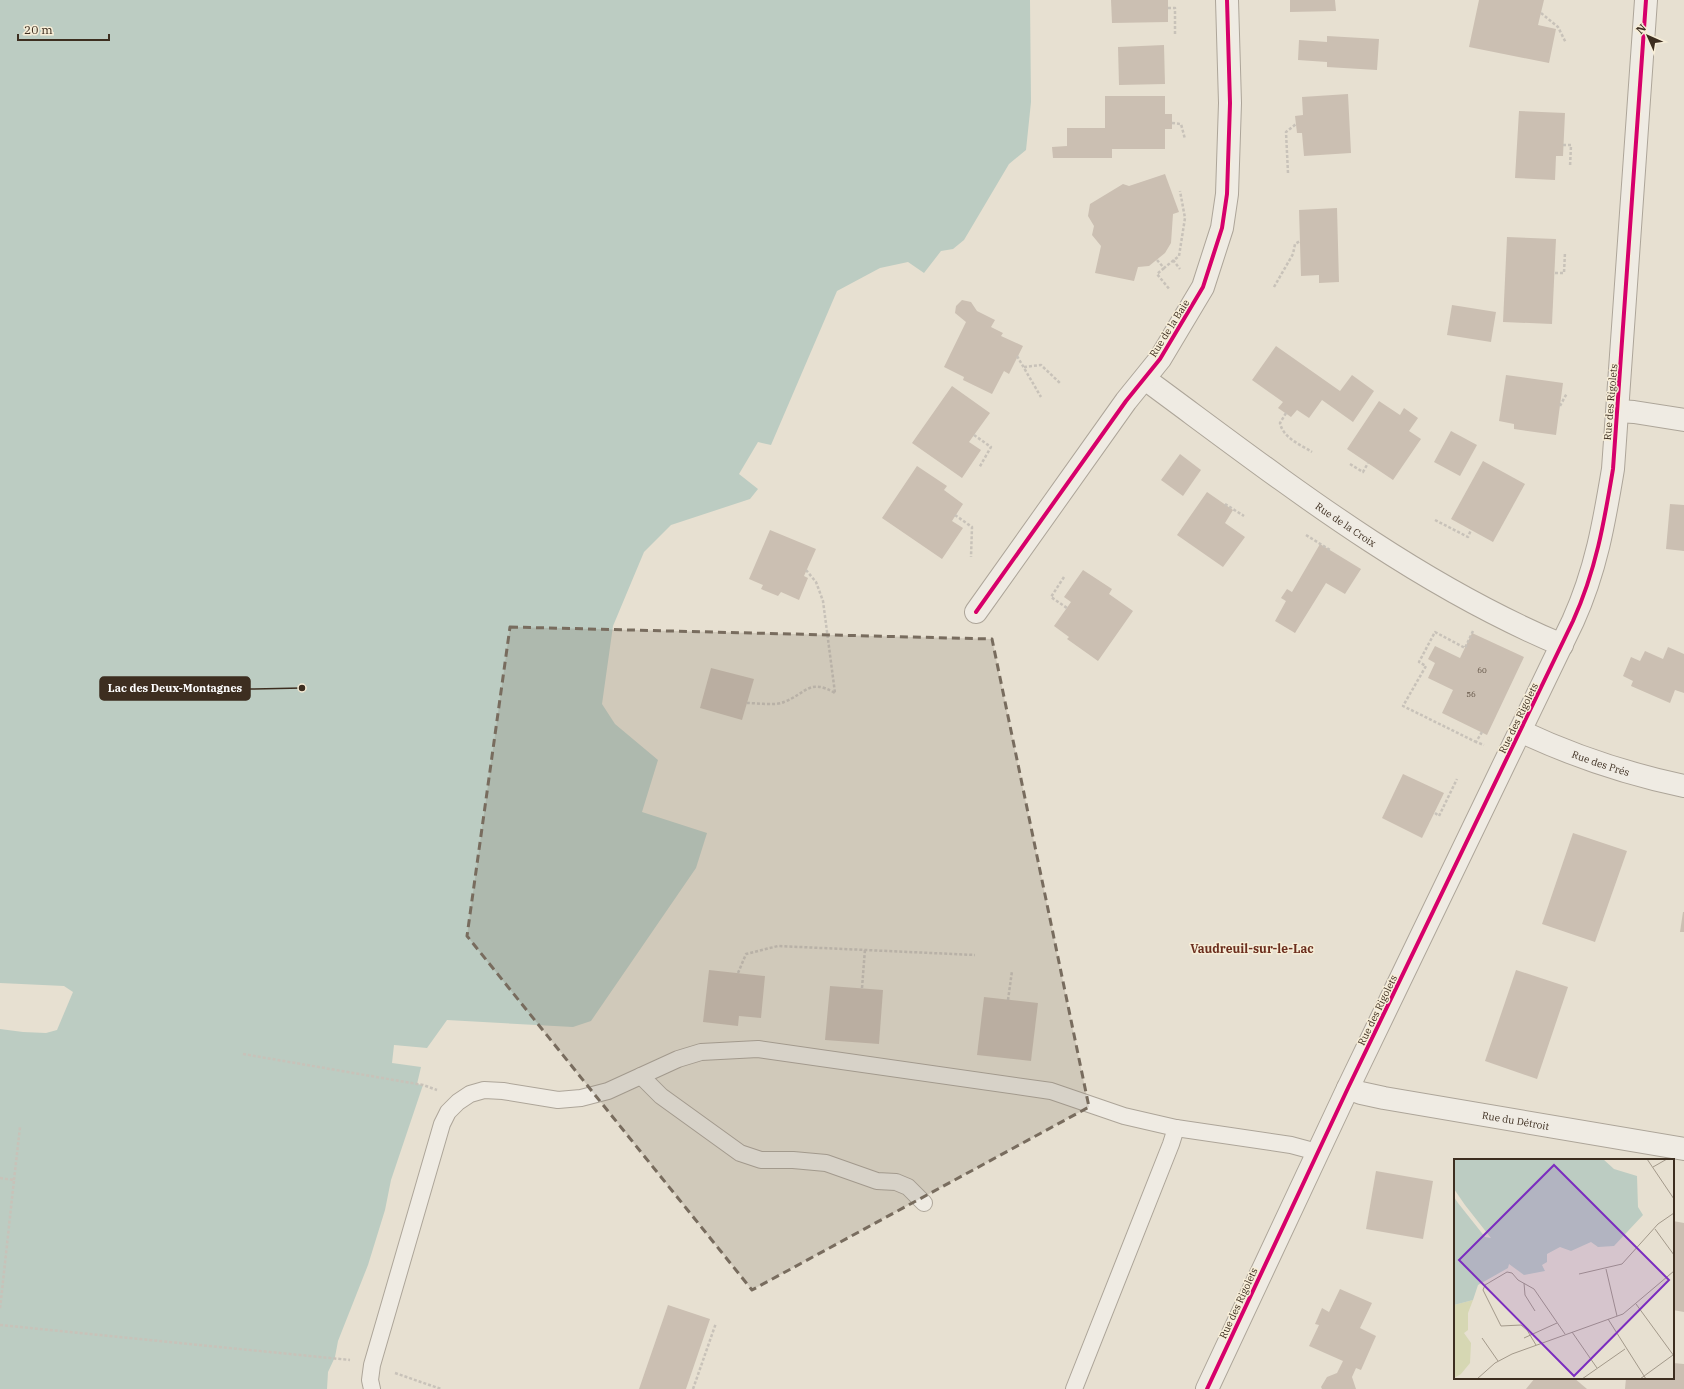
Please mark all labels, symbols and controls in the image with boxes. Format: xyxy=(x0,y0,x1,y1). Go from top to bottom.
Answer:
scale bar xyxy=(18,16,109,42)
north arrow xyxy=(1628,16,1668,56)
text: N xyxy=(1633,21,1649,37)
text: 20 m xyxy=(24,22,53,37)
street label: Rue de la Baie xyxy=(1146,297,1192,360)
street label: Rue des Rigolets xyxy=(1601,363,1620,441)
street label: Rue de la Croix xyxy=(1313,500,1379,550)
house number: 60 xyxy=(1477,665,1487,675)
callout: Lac des Deux-Montagnes xyxy=(100,677,250,700)
text: Lac des Deux-Montagnes xyxy=(108,681,243,695)
street label: Rue des Rigolets xyxy=(1496,681,1541,756)
house number: 56 xyxy=(1466,689,1476,699)
street label: Rue des Prés xyxy=(1570,748,1631,779)
district label: Vaudreuil-sur-le-Lac xyxy=(1190,941,1314,956)
street label: Rue des Rigolets xyxy=(1355,973,1400,1048)
street label: Rue du Détroit xyxy=(1481,1109,1551,1133)
inset map xyxy=(1454,1159,1674,1379)
street label: Rue des Rigolets xyxy=(1216,1266,1261,1341)

